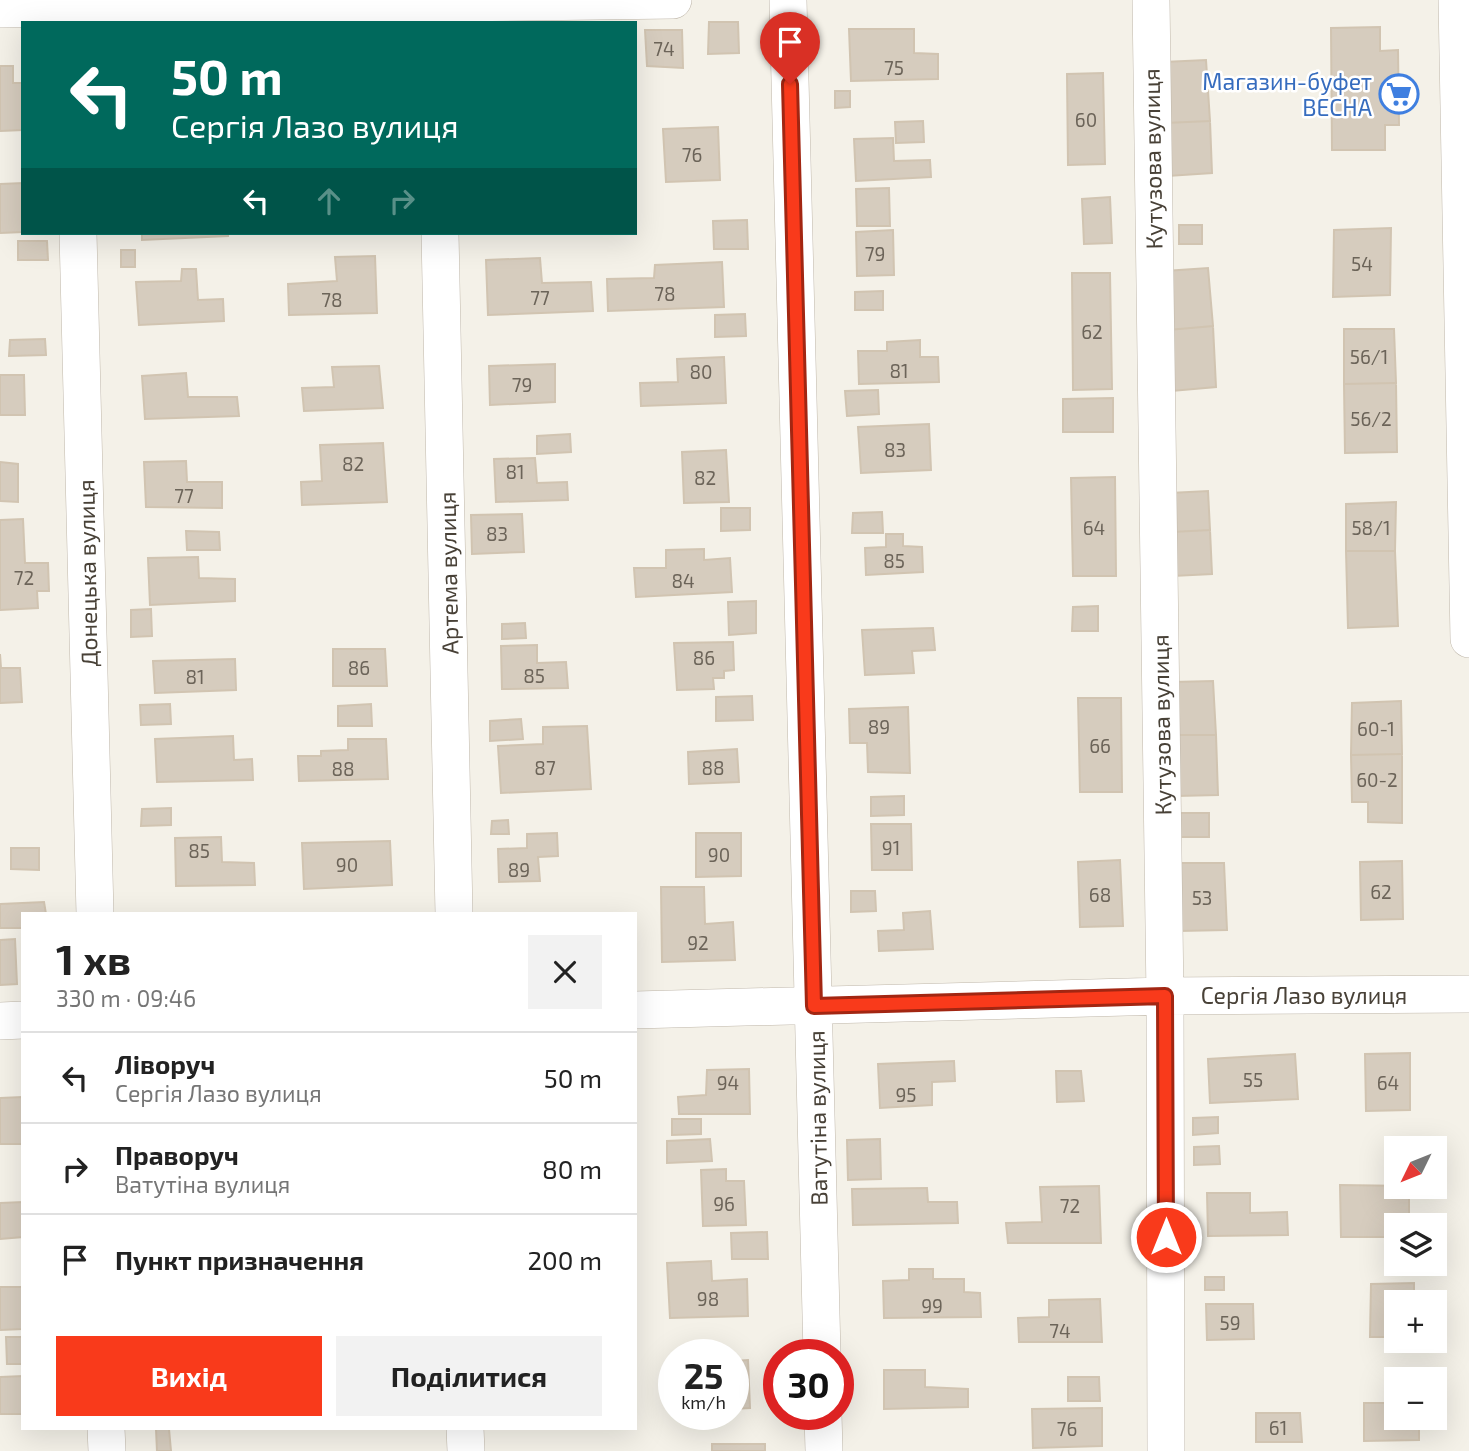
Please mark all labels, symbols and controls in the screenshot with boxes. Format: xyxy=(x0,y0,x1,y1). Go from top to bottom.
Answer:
pin xyxy=(760,12.0,820,84)
icon: arrive xyxy=(771,23,809,61)
house number: 74 xyxy=(653,37,675,60)
text: 50 m xyxy=(171,46,283,105)
icon: left xyxy=(56,49,147,140)
house number: 75 xyxy=(884,56,904,79)
place label: Магазин-буфет ВЕСНА xyxy=(1202,67,1373,121)
street label: Кутузова вулиця xyxy=(1136,68,1169,250)
supermarket icon: Магазин-буфет ВЕСНА xyxy=(1378,73,1420,115)
text: Сергія Лазо вулиця xyxy=(171,106,459,144)
house number: 60 xyxy=(1075,108,1097,131)
house number: 76 xyxy=(682,143,702,166)
icon: left xyxy=(237,182,275,220)
icon: ahead xyxy=(310,182,348,220)
icon: right xyxy=(383,182,421,220)
house number: 79 xyxy=(865,242,885,265)
house number: 54 xyxy=(1351,252,1373,275)
house number: 78 xyxy=(654,282,676,305)
house number: 77 xyxy=(530,286,550,309)
house number: 78 xyxy=(321,288,343,311)
house number: 62 xyxy=(1081,320,1103,343)
house number: 56/1 xyxy=(1350,345,1388,368)
house number: 81 xyxy=(889,359,909,382)
house number: 80 xyxy=(690,360,713,383)
house number: 79 xyxy=(512,373,532,396)
house number: 56/2 xyxy=(1350,407,1392,430)
house number: 83 xyxy=(884,438,906,461)
house number: 82 xyxy=(342,452,364,475)
house number: 81 xyxy=(505,460,525,483)
house number: 82 xyxy=(694,466,716,489)
street label: Донецька вулиця xyxy=(71,479,104,667)
house number: 77 xyxy=(174,484,194,507)
street label: Артема вулиця xyxy=(433,491,464,655)
house number: 64 xyxy=(1083,516,1105,539)
house number: 58/1 xyxy=(1351,516,1391,539)
house number: 83 xyxy=(486,522,508,545)
house number: 85 xyxy=(883,549,905,572)
house number: 72 xyxy=(14,566,34,589)
house number: 84 xyxy=(671,569,695,592)
street label: Кутузова вулиця xyxy=(1145,634,1178,816)
house number: 86 xyxy=(693,646,715,669)
house number: 86 xyxy=(348,656,370,679)
house number: 85 xyxy=(523,664,545,687)
house number: 81 xyxy=(185,665,205,688)
house number: 89 xyxy=(868,715,890,738)
house number: 60-1 xyxy=(1357,717,1395,740)
house number: 66 xyxy=(1089,734,1111,757)
house number: 87 xyxy=(534,756,556,779)
house number: 88 xyxy=(701,756,725,779)
house number: 88 xyxy=(331,757,355,780)
house number: 60-2 xyxy=(1356,768,1398,791)
house number: 91 xyxy=(882,836,900,859)
house number: 85 xyxy=(188,839,210,862)
house number: 90 xyxy=(708,843,730,866)
house number: 90 xyxy=(336,853,358,876)
house number: 89 xyxy=(508,858,530,881)
house number: 62 xyxy=(1370,880,1392,903)
house number: 68 xyxy=(1089,883,1111,906)
house number: 53 xyxy=(1192,886,1212,909)
house number: 92 xyxy=(687,931,709,954)
text: 1 хв xyxy=(56,933,131,983)
button: close xyxy=(528,935,602,1009)
street label: Сергія Лазо вулиця xyxy=(1201,981,1407,1010)
text: 330 m · 09:46 xyxy=(56,984,196,1012)
street label: Ватутіна вулиця xyxy=(801,1030,834,1206)
text: Ліворуч xyxy=(115,1048,215,1079)
icon: left xyxy=(56,1059,94,1097)
text: 50 m xyxy=(544,1062,602,1093)
house number: 55 xyxy=(1243,1068,1263,1091)
house number: 94 xyxy=(717,1071,739,1094)
house number: 64 xyxy=(1377,1071,1399,1094)
text: Сергія Лазо вулиця xyxy=(115,1079,322,1107)
house number: 95 xyxy=(895,1083,917,1106)
north arrow xyxy=(1384,1136,1447,1199)
map controls xyxy=(1384,1136,1447,1430)
text: Праворуч xyxy=(115,1139,239,1170)
icon: right xyxy=(56,1150,94,1188)
text: 80 m xyxy=(542,1153,602,1184)
text: Ватутіна вулиця xyxy=(115,1170,290,1198)
house number: 96 xyxy=(713,1192,735,1215)
house number: 72 xyxy=(1060,1194,1080,1217)
position arrow xyxy=(1129,1200,1203,1274)
button: layers xyxy=(1384,1213,1447,1276)
icon: arrive xyxy=(56,1241,94,1279)
text: Пункт призначення xyxy=(115,1244,364,1275)
text: 200 m xyxy=(527,1244,602,1275)
house number: 98 xyxy=(697,1287,719,1310)
button: + xyxy=(1384,1290,1447,1353)
house number: 99 xyxy=(921,1294,943,1317)
house number: 59 xyxy=(1219,1311,1241,1334)
house number: 74 xyxy=(1049,1319,1071,1342)
button: Вихід xyxy=(56,1336,322,1416)
button: Поділитися xyxy=(336,1336,602,1416)
speed limit sign: 30 xyxy=(763,1339,854,1430)
text: 25 xyxy=(684,1354,723,1396)
button: − xyxy=(1384,1367,1447,1430)
text: km/h xyxy=(681,1391,726,1413)
house number: 61 xyxy=(1269,1416,1287,1439)
house number: 76 xyxy=(1057,1417,1077,1440)

